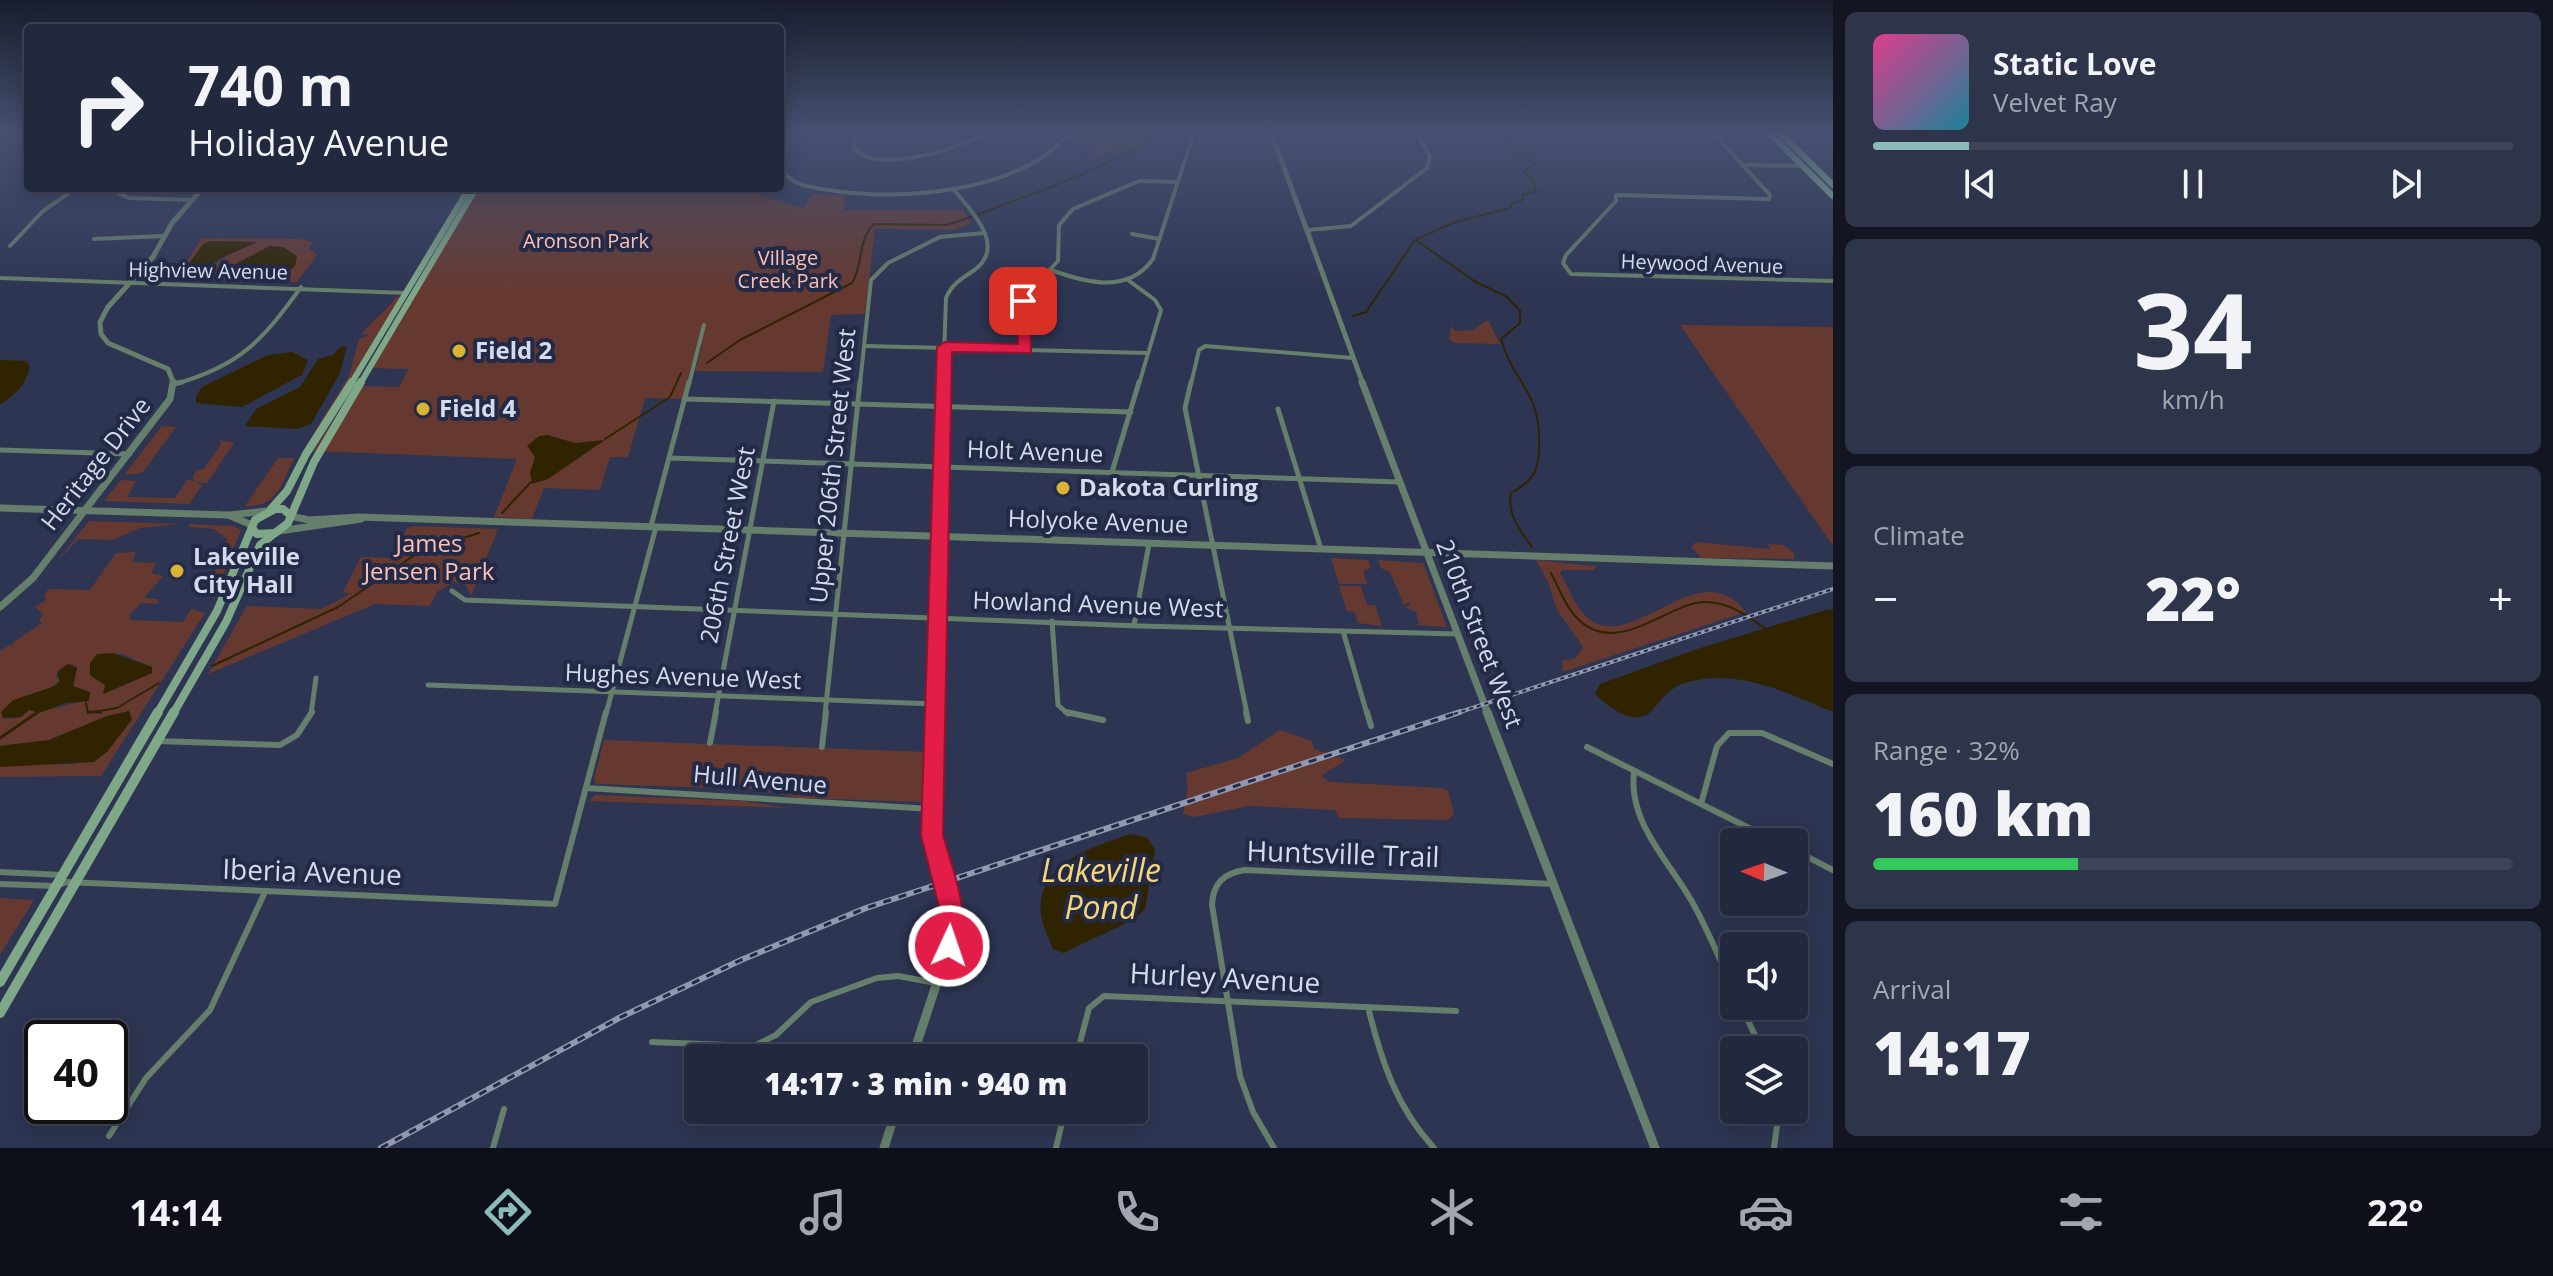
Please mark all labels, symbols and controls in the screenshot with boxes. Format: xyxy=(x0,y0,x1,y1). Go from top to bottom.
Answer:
text: Static Love xyxy=(1993,43,2156,84)
text: 740 m xyxy=(188,46,354,122)
icon: right xyxy=(56,56,160,160)
text: Velvet Ray xyxy=(1993,84,2117,120)
text: Holiday Avenue xyxy=(188,118,449,167)
icon: previous xyxy=(1958,162,2002,206)
icon: pause xyxy=(2171,162,2215,206)
icon: next xyxy=(2384,162,2428,206)
park label: Aronson Park xyxy=(523,227,649,254)
park label: Village Creek Park xyxy=(738,244,839,294)
street label: Heywood Avenue xyxy=(1620,247,1784,280)
street label: Highview Avenue xyxy=(128,256,288,285)
text: 34 xyxy=(2134,258,2252,399)
pin xyxy=(989,267,1057,335)
icon: arrive xyxy=(1001,279,1045,323)
street label: Upper 206th Street West xyxy=(801,327,862,605)
place label: Field 2 xyxy=(475,333,552,366)
marker: Field 2 xyxy=(450,342,468,360)
text: km/h xyxy=(2161,381,2225,417)
street label: Heritage Drive xyxy=(32,390,157,536)
place label: Field 4 xyxy=(439,391,516,424)
marker: Field 4 xyxy=(414,400,432,418)
street label: Holt Avenue xyxy=(966,432,1104,469)
street label: 206th Street West xyxy=(691,444,762,646)
place label: Dakota Curling xyxy=(1079,470,1259,503)
marker: Dakota Curling xyxy=(1054,479,1072,497)
street label: Holyoke Avenue xyxy=(1007,501,1189,540)
text: Climate xyxy=(1873,517,1965,553)
park label: James Jensen Park xyxy=(362,526,495,587)
street label: 210th Street West xyxy=(1429,534,1532,733)
place label: Lakeville City Hall xyxy=(193,539,300,600)
text: 22° xyxy=(2145,557,2241,639)
marker: Lakeville City Hall xyxy=(168,562,186,580)
text: − xyxy=(1873,568,1898,628)
text: + xyxy=(2488,568,2513,628)
street label: Howland Avenue West xyxy=(972,583,1224,624)
street label: Hughes Avenue West xyxy=(564,655,802,696)
text: Range · 32% xyxy=(1873,732,2020,768)
street label: Hull Avenue xyxy=(692,756,828,801)
text: 160 km xyxy=(1873,772,2094,854)
north arrow xyxy=(1720,828,1808,916)
map controls xyxy=(1720,828,1808,1124)
street label: Huntsville Trail xyxy=(1246,831,1440,875)
water label: Lakeville Pond xyxy=(1041,848,1161,928)
street label: Iberia Avenue xyxy=(222,849,402,893)
position arrow xyxy=(907,904,991,988)
button: sound xyxy=(1720,932,1808,1020)
street label: Hurley Avenue xyxy=(1129,953,1321,1001)
text: Arrival xyxy=(1873,971,1951,1007)
text: 14:17 xyxy=(1873,1011,2031,1093)
speed limit sign: 40 xyxy=(24,1020,128,1124)
button: layers xyxy=(1720,1036,1808,1124)
text: 14:17 · 3 min · 940 m xyxy=(764,1063,1068,1104)
icon: directions xyxy=(480,1184,536,1240)
icon: music xyxy=(795,1184,851,1240)
icon: phone xyxy=(1109,1184,1165,1240)
icon: climate xyxy=(1424,1184,1480,1240)
icon: car xyxy=(1738,1184,1794,1240)
icon: filters xyxy=(2053,1184,2109,1240)
text: 14:14 xyxy=(129,1188,222,1237)
text: 22° xyxy=(2367,1188,2424,1237)

